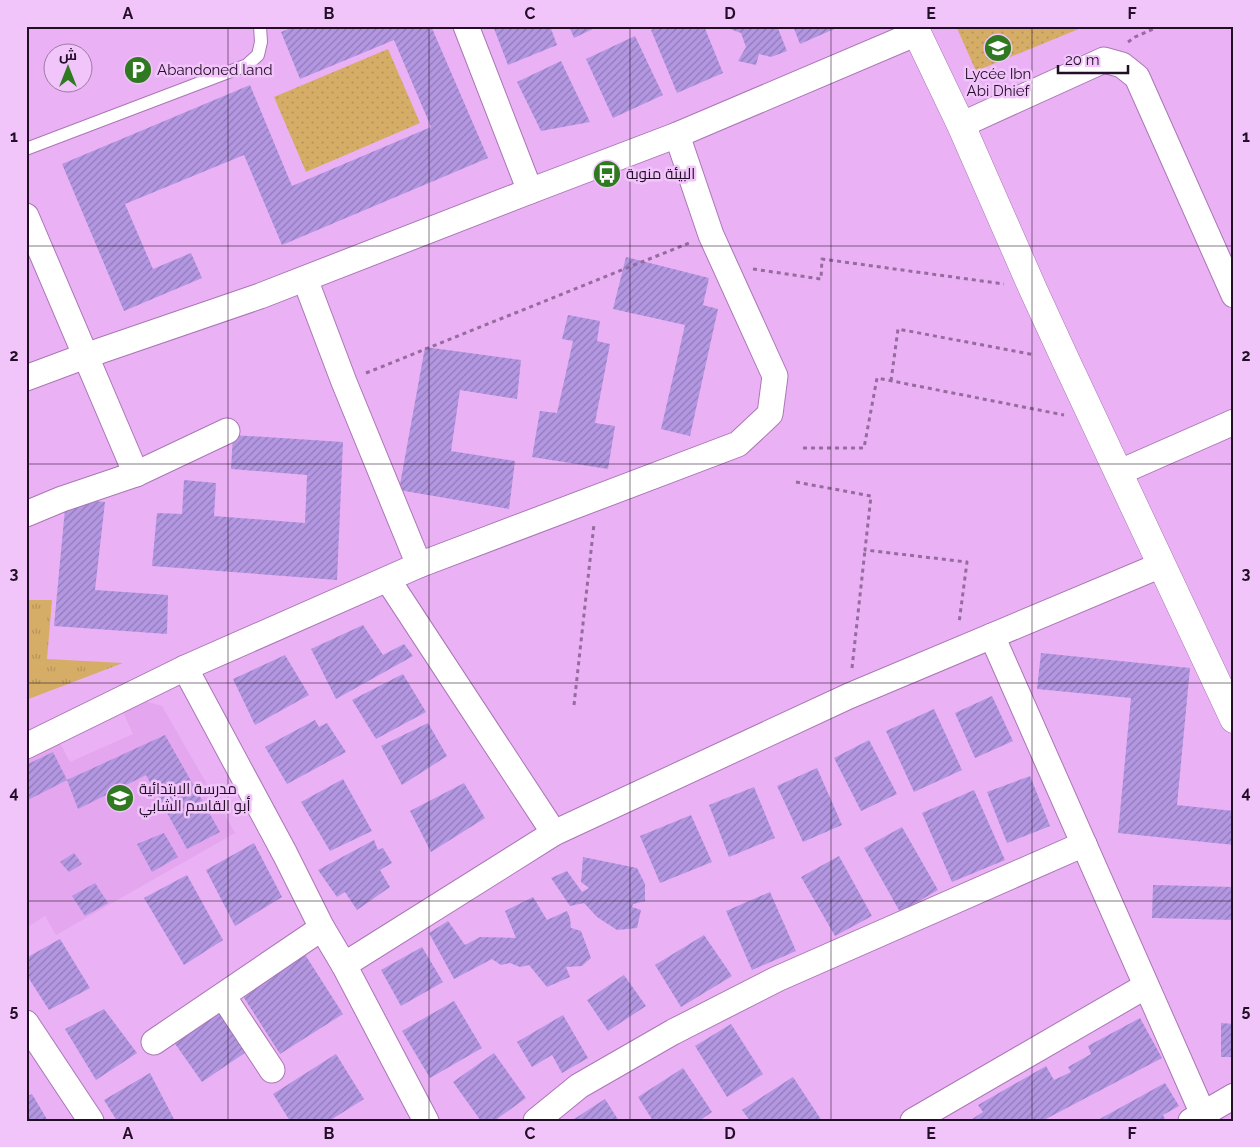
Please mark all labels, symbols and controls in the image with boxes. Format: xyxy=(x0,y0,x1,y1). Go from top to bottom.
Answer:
text: A xyxy=(123,4,134,23)
text: B xyxy=(324,4,335,23)
text: C xyxy=(525,4,536,23)
text: D xyxy=(724,4,736,23)
text: E xyxy=(926,4,936,23)
text: F xyxy=(1127,4,1137,23)
school or university icon: Lycée Ibn Abi Dhief xyxy=(983,33,1013,63)
north arrow xyxy=(42,42,92,92)
scale bar xyxy=(1058,42,1128,74)
text: ش xyxy=(59,47,77,64)
text: 20 m xyxy=(1065,51,1100,69)
parking icon: Abandoned land xyxy=(123,55,153,85)
place label: Abandoned land xyxy=(157,61,273,79)
place label: Lycée Ibn Abi Dhief xyxy=(965,65,1031,100)
text: 1 xyxy=(10,127,18,146)
text: 1 xyxy=(1242,127,1250,146)
bus stop icon: البيئة منوبة xyxy=(592,159,622,189)
place label: البيئة منوبة xyxy=(626,165,695,183)
text: 2 xyxy=(9,346,19,365)
text: 2 xyxy=(1241,346,1251,365)
text: 3 xyxy=(10,564,19,583)
text: 3 xyxy=(1242,564,1251,583)
place label: مدرسة الابتدائية أبو القاسم الشابي xyxy=(139,780,251,818)
text: 4 xyxy=(9,783,19,802)
school or university icon: مدرسة الابتدائية أبو القاسم الشابي xyxy=(105,783,135,813)
text: 4 xyxy=(1241,783,1251,802)
text: 5 xyxy=(10,1001,19,1020)
text: 5 xyxy=(1242,1001,1251,1020)
text: A xyxy=(123,1124,134,1143)
text: B xyxy=(324,1124,335,1143)
text: C xyxy=(525,1124,536,1143)
text: D xyxy=(724,1124,736,1143)
text: E xyxy=(926,1124,936,1143)
text: F xyxy=(1127,1124,1137,1143)

